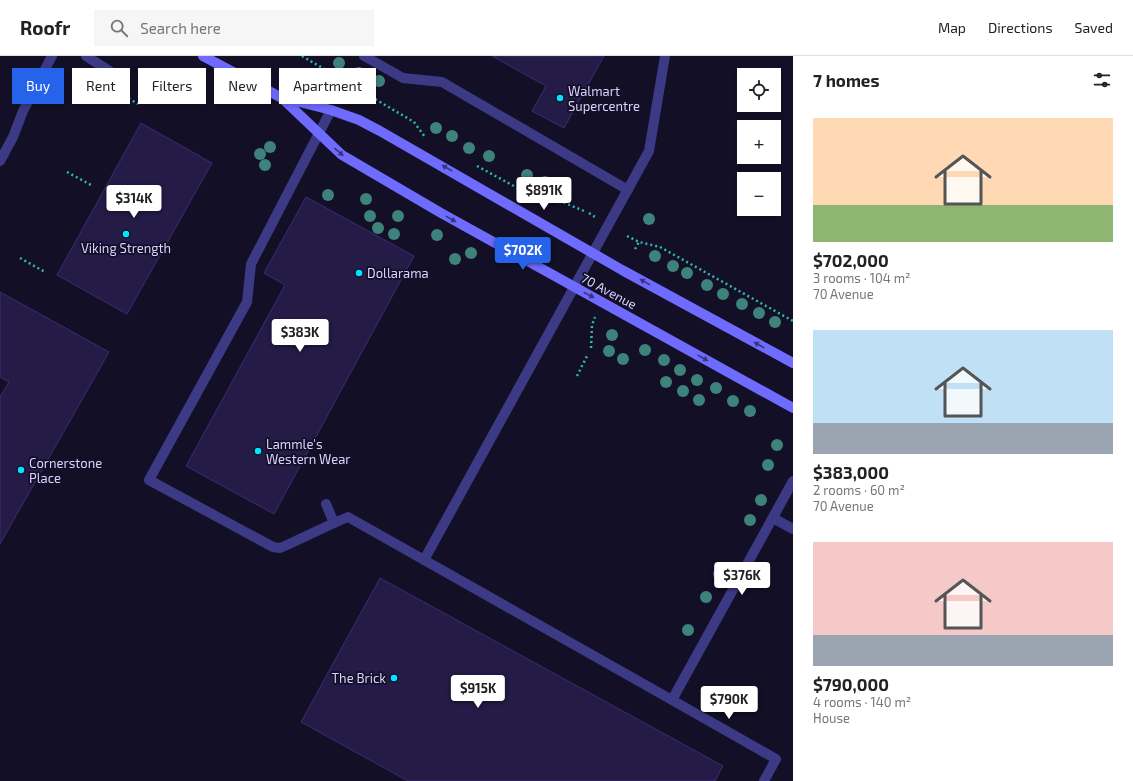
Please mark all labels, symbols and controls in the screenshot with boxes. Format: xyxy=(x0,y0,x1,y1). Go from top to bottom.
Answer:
search box xyxy=(94,10,374,46)
text: Roofr xyxy=(20,16,70,39)
icon: search xyxy=(108,17,130,39)
text: Search here xyxy=(140,19,221,37)
text: Map xyxy=(938,19,966,36)
text: Directions xyxy=(988,19,1053,36)
text: Saved xyxy=(1075,19,1113,36)
chip: Buy xyxy=(12,68,64,104)
chip: Rent xyxy=(72,68,130,104)
chip: Filters xyxy=(138,68,206,104)
chip: New xyxy=(214,68,271,104)
chip: Apartment xyxy=(279,68,376,104)
map controls xyxy=(737,68,781,216)
button: locate xyxy=(737,68,781,112)
icon: filters xyxy=(1091,69,1113,91)
text: 7 homes xyxy=(813,70,880,90)
place label: Walmart Supercentre xyxy=(568,83,640,114)
marker: Walmart Supercentre xyxy=(555,93,565,103)
button: + xyxy=(737,120,781,164)
icon: home xyxy=(927,144,999,216)
one-way arrow xyxy=(334,148,345,157)
one-way arrow xyxy=(441,165,453,172)
button: − xyxy=(737,172,781,216)
pin: $891K xyxy=(516,177,572,211)
text: $891K xyxy=(525,182,563,198)
pin: $314K xyxy=(106,185,162,219)
text: $314K xyxy=(115,190,153,206)
one-way arrow xyxy=(445,215,457,222)
marker: Viking Strength xyxy=(121,229,131,239)
pin: $702K xyxy=(495,237,551,271)
place label: Viking Strength xyxy=(81,240,171,256)
text: $702K xyxy=(504,242,542,258)
text: $702,000 xyxy=(813,250,889,270)
place label: Dollarama xyxy=(367,265,429,281)
marker: Dollarama xyxy=(354,268,364,278)
street label: 70 Avenue xyxy=(578,270,640,312)
text: 3 rooms · 104 m² xyxy=(813,270,910,286)
one-way arrow xyxy=(639,279,651,285)
text: 70 Avenue xyxy=(813,286,874,302)
one-way arrow xyxy=(583,291,595,298)
pin: $383K xyxy=(272,319,328,353)
text: $383K xyxy=(281,324,319,340)
one-way arrow xyxy=(753,341,765,348)
one-way arrow xyxy=(697,354,709,361)
icon: home xyxy=(927,356,999,428)
place label: Lammle's Western Wear xyxy=(266,436,351,467)
marker: Lammle's Western Wear xyxy=(253,446,263,456)
place label: Cornerstone Place xyxy=(29,455,102,486)
text: $383,000 xyxy=(813,462,889,482)
marker: Cornerstone Place xyxy=(16,465,26,475)
text: 2 rooms · 60 m² xyxy=(813,482,905,498)
text: 70 Avenue xyxy=(813,498,874,514)
pin: $376K xyxy=(714,562,770,596)
text: $376K xyxy=(723,567,761,583)
icon: home xyxy=(927,568,999,640)
place label: The Brick xyxy=(332,670,386,686)
marker: The Brick xyxy=(389,673,399,683)
text: $790,000 xyxy=(813,674,889,694)
pin: $915K xyxy=(450,675,506,709)
text: $915K xyxy=(460,680,496,696)
pin: $790K xyxy=(701,686,757,720)
text: $790K xyxy=(710,691,748,707)
text: 4 rooms · 140 m² xyxy=(813,694,911,710)
text: House xyxy=(813,710,850,726)

